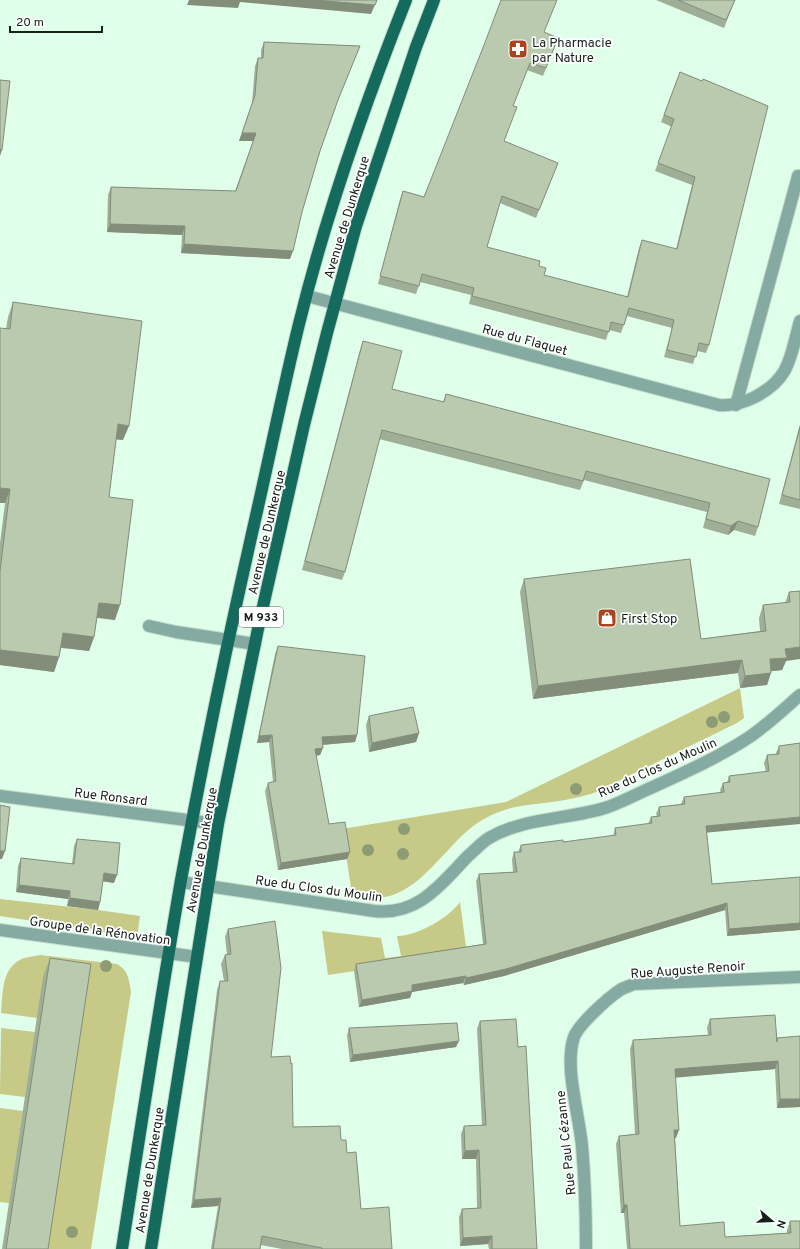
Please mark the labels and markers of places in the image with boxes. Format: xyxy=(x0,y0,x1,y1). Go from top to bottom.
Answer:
place label: La Pharmacie par Nature xyxy=(532,36,612,67)
pharmacy icon: La Pharmacie par Nature xyxy=(507,38,529,60)
shop icon: First Stop xyxy=(596,607,618,629)
place label: First Stop xyxy=(621,612,677,628)

